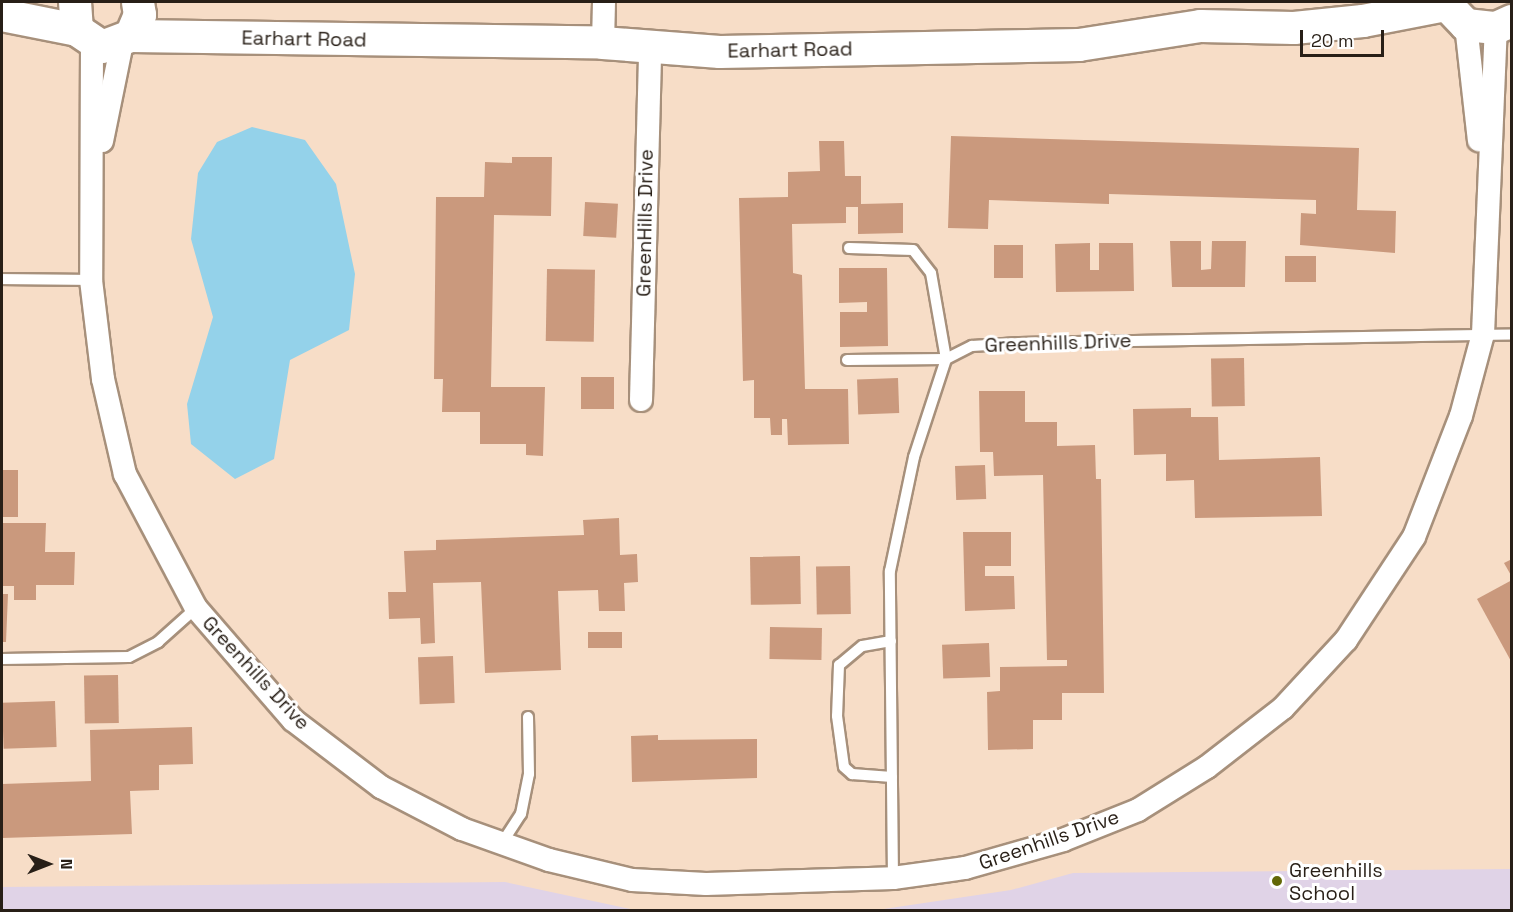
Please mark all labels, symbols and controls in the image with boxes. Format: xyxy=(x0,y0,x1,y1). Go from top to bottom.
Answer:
scale bar xyxy=(1303,18,1387,56)
street label: Earhart Road xyxy=(241,26,367,52)
text: 20 m xyxy=(1311,29,1354,52)
street label: Earhart Road xyxy=(727,37,853,63)
street label: GreenHills Drive xyxy=(632,149,658,297)
street label: Greenhills Drive xyxy=(984,328,1132,358)
street label: Greenhills Drive xyxy=(197,611,315,735)
street label: Greenhills Drive xyxy=(976,805,1122,875)
north arrow xyxy=(18,834,78,894)
place label: Greenhills School xyxy=(1289,858,1383,905)
text: N xyxy=(56,859,77,869)
marker: Greenhills School xyxy=(1270,874,1284,888)

